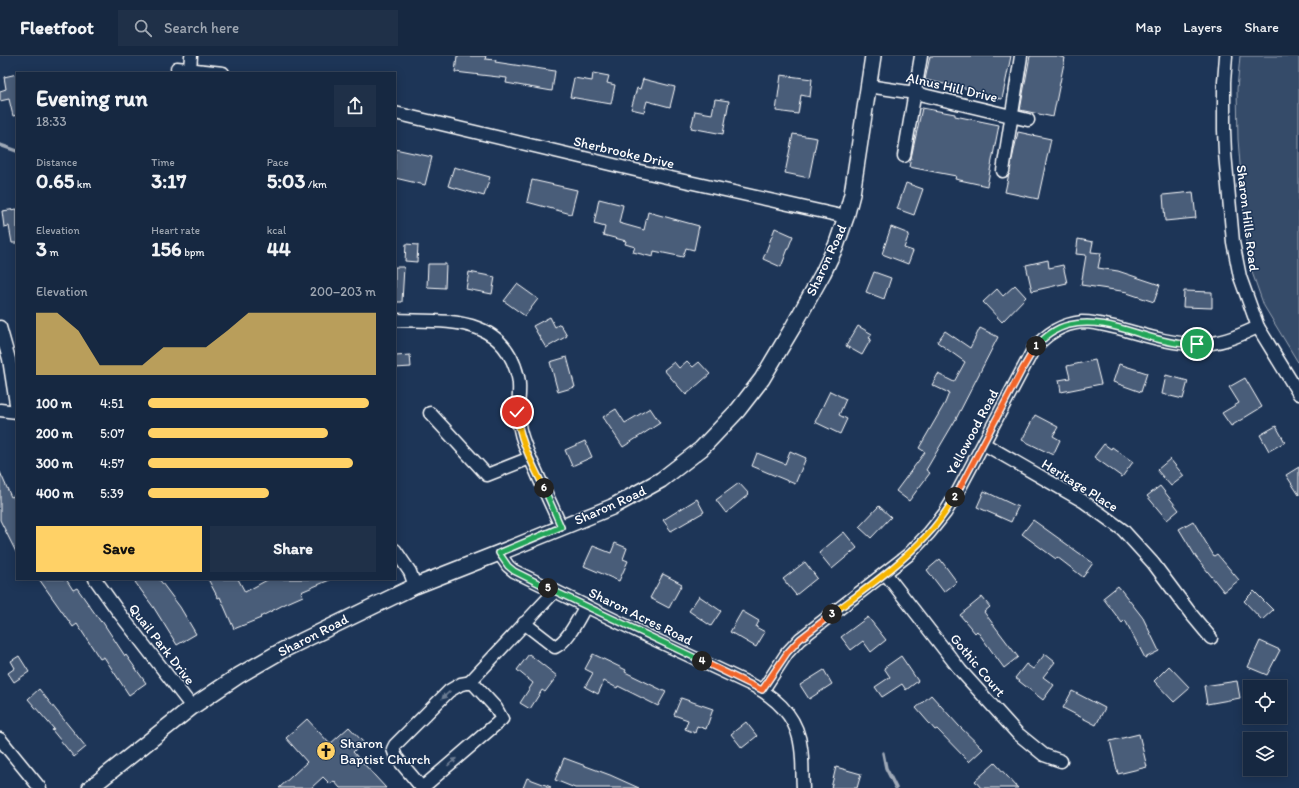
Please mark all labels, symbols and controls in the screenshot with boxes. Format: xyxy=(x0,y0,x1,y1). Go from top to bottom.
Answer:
search box xyxy=(118,10,398,46)
text: Fleetfoot xyxy=(20,16,94,39)
icon: search xyxy=(132,17,154,39)
text: Search here xyxy=(164,19,239,37)
text: Map xyxy=(1136,19,1161,36)
text: Layers xyxy=(1183,19,1222,36)
text: Share xyxy=(1244,19,1279,36)
street label: Alnus Hill Drive xyxy=(905,69,999,106)
text: Evening run xyxy=(36,85,148,112)
button: share xyxy=(334,85,376,127)
text: 18:33 xyxy=(36,114,67,129)
street label: Sherbrooke Drive xyxy=(572,133,676,172)
text: Distance xyxy=(36,156,77,169)
text: Time xyxy=(151,156,175,169)
text: Pace xyxy=(267,156,289,169)
street label: Sharon Hills Road xyxy=(1233,164,1263,273)
text: 0.65 xyxy=(36,169,74,193)
text: 3:17 xyxy=(151,169,186,193)
text: 5:03 xyxy=(267,169,305,193)
text: km xyxy=(74,178,91,191)
text: /km xyxy=(305,178,327,191)
street label: Sharon Road xyxy=(803,222,850,299)
text: Elevation xyxy=(36,224,80,237)
text: Heart rate xyxy=(151,224,200,237)
text: kcal xyxy=(267,224,286,237)
text: 3 xyxy=(36,237,47,261)
text: 156 xyxy=(151,237,182,261)
text: 44 xyxy=(267,237,291,261)
text: m xyxy=(47,246,59,259)
text: bpm xyxy=(182,246,205,259)
text: Elevation xyxy=(36,284,88,299)
text: 200–203 m xyxy=(310,284,376,299)
pin xyxy=(1180,327,1214,361)
icon: arrive xyxy=(1186,333,1208,355)
pin: 1 xyxy=(1026,336,1046,356)
text: 1 xyxy=(1033,339,1039,352)
street label: Yellowood Road xyxy=(943,386,1002,478)
pin xyxy=(500,395,534,429)
text: 100 m xyxy=(36,396,72,411)
text: 4:51 xyxy=(100,396,124,411)
icon: check xyxy=(506,401,528,423)
text: 200 m xyxy=(36,426,73,441)
text: 5:07 xyxy=(100,426,124,441)
street label: Heritage Place xyxy=(1038,455,1121,516)
text: 300 m xyxy=(36,456,73,471)
text: 4:57 xyxy=(100,456,124,471)
pin: 6 xyxy=(534,478,554,498)
text: 6 xyxy=(541,481,547,494)
street label: Sharon Road xyxy=(572,482,649,529)
text: 400 m xyxy=(36,486,74,501)
text: 5:39 xyxy=(100,486,124,501)
pin: 2 xyxy=(945,487,965,507)
text: 2 xyxy=(952,490,958,503)
button: Save xyxy=(36,526,202,572)
button: Share xyxy=(210,526,376,572)
pin: 5 xyxy=(538,578,558,598)
text: 5 xyxy=(545,581,551,594)
street label: Sharon Acres Road xyxy=(586,584,696,649)
street label: Quail Park Drive xyxy=(125,600,199,688)
pin: 3 xyxy=(822,604,842,624)
text: 3 xyxy=(829,607,835,620)
street label: Sharon Road xyxy=(275,610,352,660)
street label: Gothic Court xyxy=(946,630,1009,700)
pin: 4 xyxy=(692,651,712,671)
text: 4 xyxy=(699,654,705,667)
map controls xyxy=(1243,680,1287,776)
button: locate xyxy=(1243,680,1287,724)
one-way arrow xyxy=(441,690,451,699)
button: layers xyxy=(1243,732,1287,776)
place label: Sharon Baptist Church xyxy=(340,735,431,768)
church icon: Sharon Baptist Church xyxy=(315,740,337,762)
one-way arrow xyxy=(446,758,457,767)

